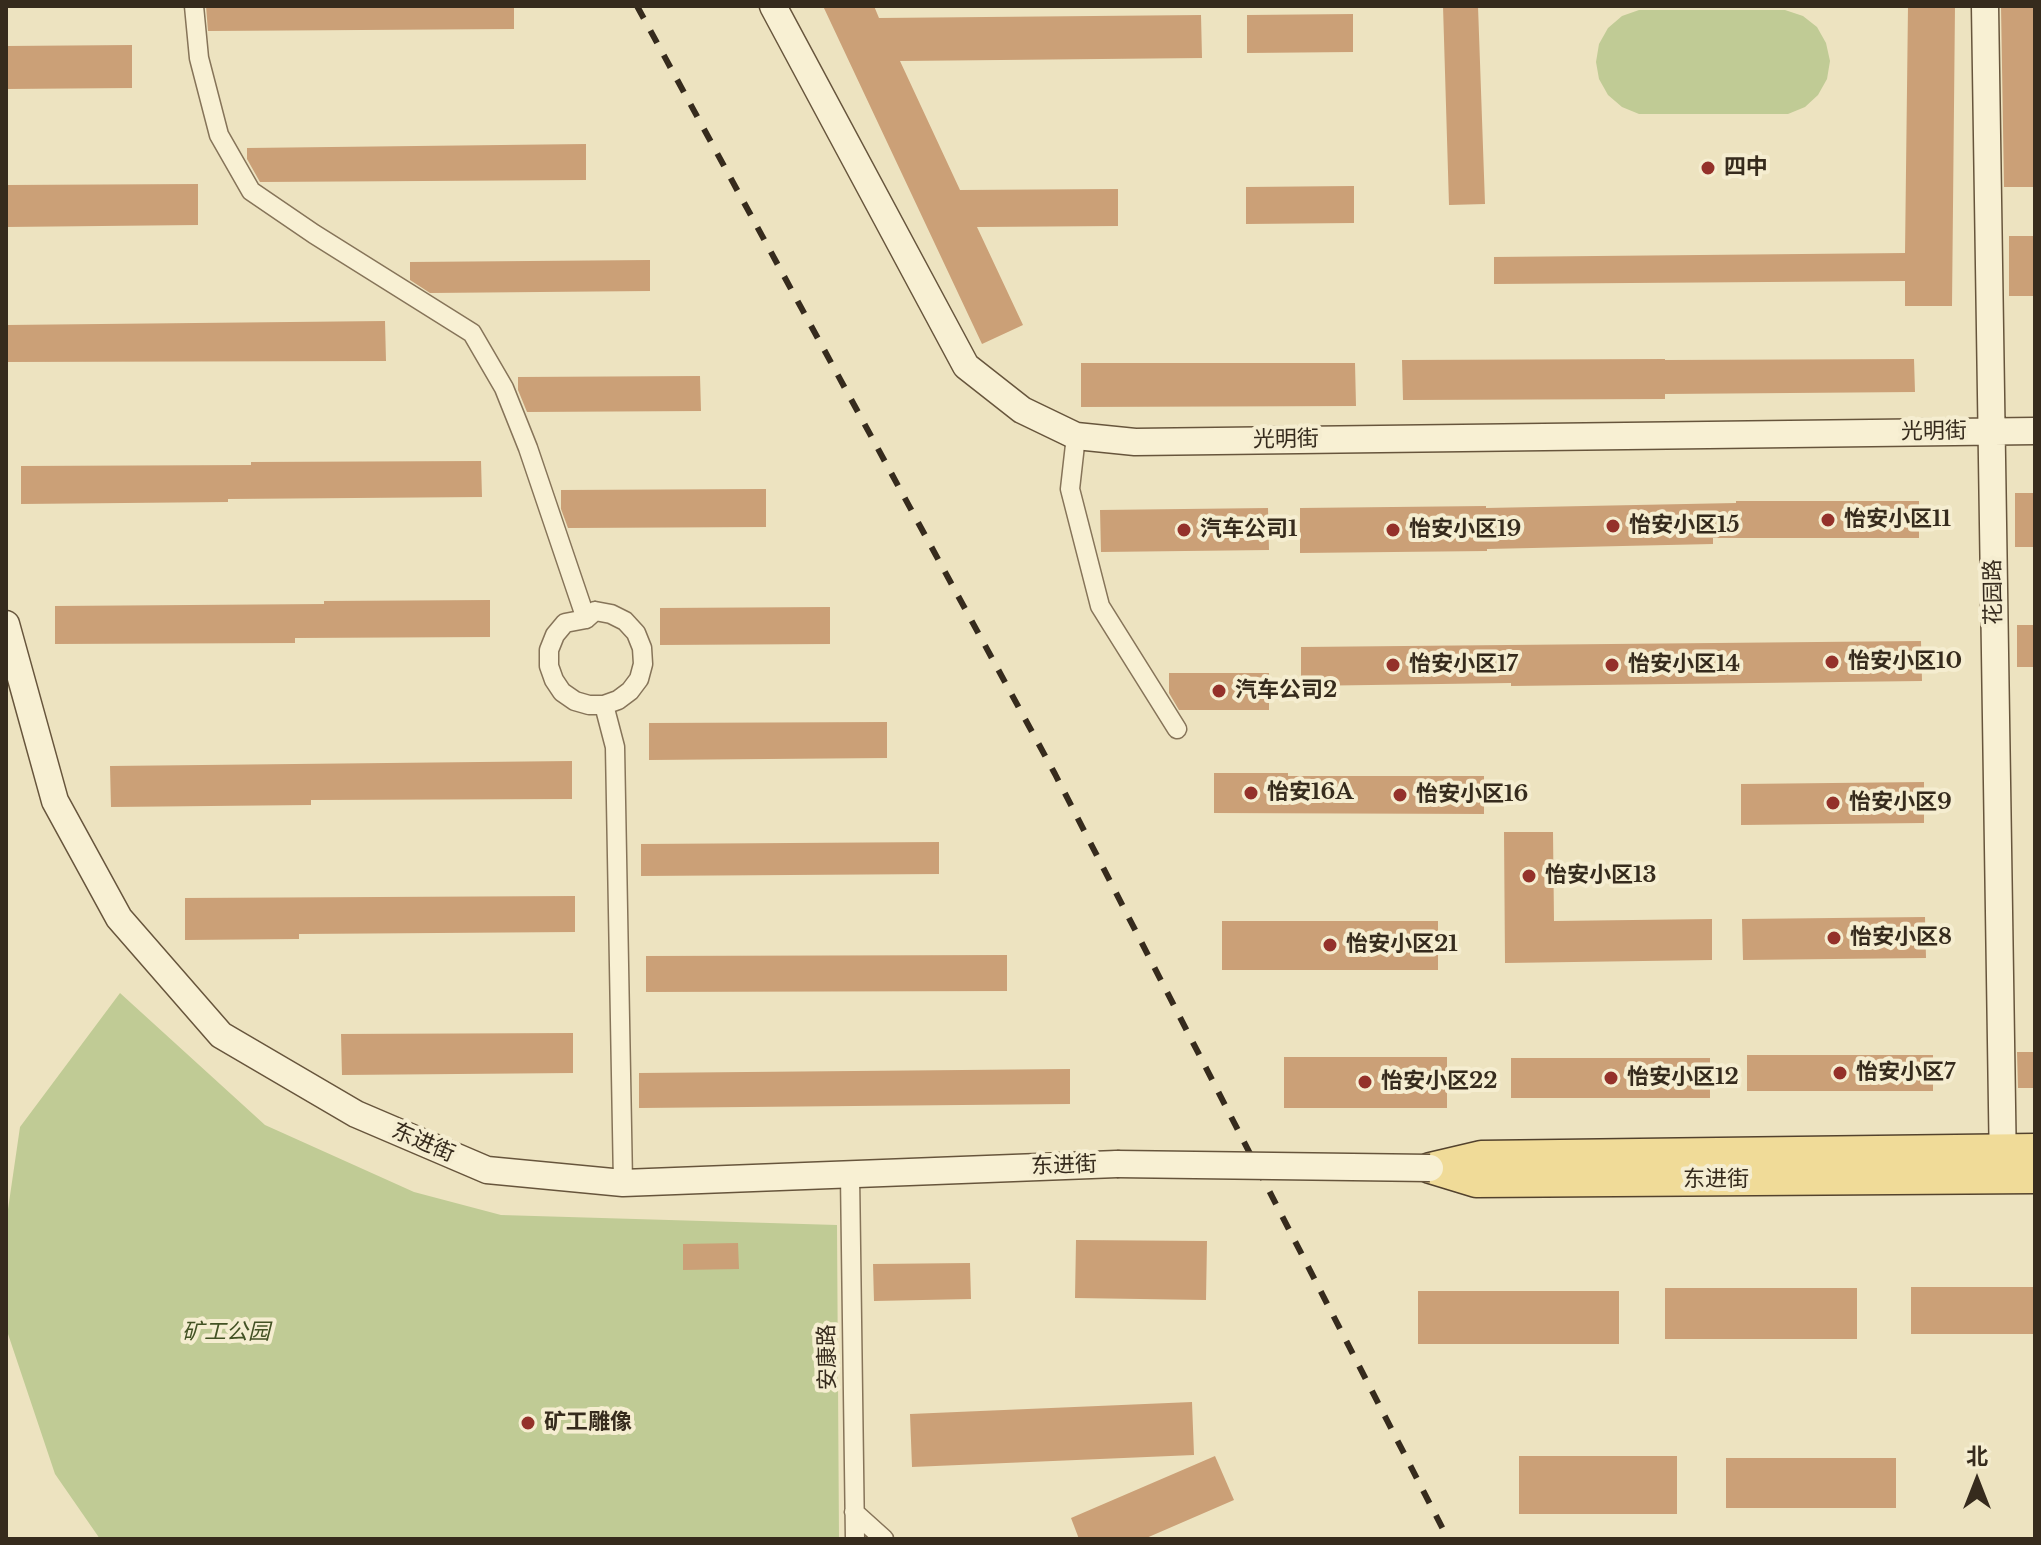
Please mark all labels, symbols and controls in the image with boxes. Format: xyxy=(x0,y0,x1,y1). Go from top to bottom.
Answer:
place label: 四中 xyxy=(1724,155,1768,181)
marker: 四中 xyxy=(1699,159,1717,177)
street label: 光明街 xyxy=(1901,418,1967,446)
street label: 光明街 xyxy=(1253,426,1319,454)
place label: 怡安小区11 xyxy=(1844,507,1951,533)
marker: 怡安小区11 xyxy=(1819,511,1837,529)
place label: 怡安小区15 xyxy=(1629,513,1740,539)
place label: 汽车公司1 xyxy=(1200,517,1298,543)
place label: 怡安小区19 xyxy=(1409,517,1521,543)
marker: 怡安小区15 xyxy=(1604,517,1622,535)
marker: 汽车公司1 xyxy=(1175,521,1193,539)
marker: 怡安小区19 xyxy=(1384,521,1402,539)
street label: 花园路 xyxy=(1980,559,2008,625)
place label: 怡安小区10 xyxy=(1848,649,1962,675)
place label: 怡安小区17 xyxy=(1409,652,1518,678)
place label: 怡安小区14 xyxy=(1628,652,1740,678)
marker: 怡安小区10 xyxy=(1823,653,1841,671)
marker: 怡安小区17 xyxy=(1384,656,1402,674)
marker: 怡安小区14 xyxy=(1603,656,1621,674)
place label: 汽车公司2 xyxy=(1235,678,1337,704)
marker: 汽车公司2 xyxy=(1210,682,1228,700)
place label: 怡安16A xyxy=(1267,780,1353,806)
place label: 怡安小区16 xyxy=(1416,782,1528,808)
marker: 怡安16A xyxy=(1242,784,1260,802)
marker: 怡安小区16 xyxy=(1391,786,1409,804)
place label: 怡安小区9 xyxy=(1849,790,1952,816)
marker: 怡安小区9 xyxy=(1824,794,1842,812)
place label: 怡安小区13 xyxy=(1545,863,1657,889)
marker: 怡安小区13 xyxy=(1520,867,1538,885)
place label: 怡安小区8 xyxy=(1850,925,1952,951)
marker: 怡安小区8 xyxy=(1825,929,1843,947)
place label: 怡安小区21 xyxy=(1346,932,1458,958)
marker: 怡安小区21 xyxy=(1321,936,1339,954)
place label: 怡安小区7 xyxy=(1856,1060,1955,1086)
marker: 怡安小区7 xyxy=(1831,1064,1849,1082)
place label: 怡安小区12 xyxy=(1627,1065,1739,1091)
place label: 怡安小区22 xyxy=(1381,1069,1498,1095)
marker: 怡安小区12 xyxy=(1602,1069,1620,1087)
marker: 怡安小区22 xyxy=(1356,1073,1374,1091)
street label: 东进街 xyxy=(387,1118,459,1168)
street label: 东进街 xyxy=(1031,1152,1097,1180)
street label: 东进街 xyxy=(1683,1167,1749,1193)
park label: 矿工公园 xyxy=(182,1320,270,1346)
street label: 安康路 xyxy=(814,1324,842,1390)
place label: 矿工雕像 xyxy=(544,1410,632,1436)
marker: 矿工雕像 xyxy=(519,1414,537,1432)
north arrow xyxy=(1937,1441,2017,1521)
text: 北 xyxy=(1966,1443,1988,1470)

